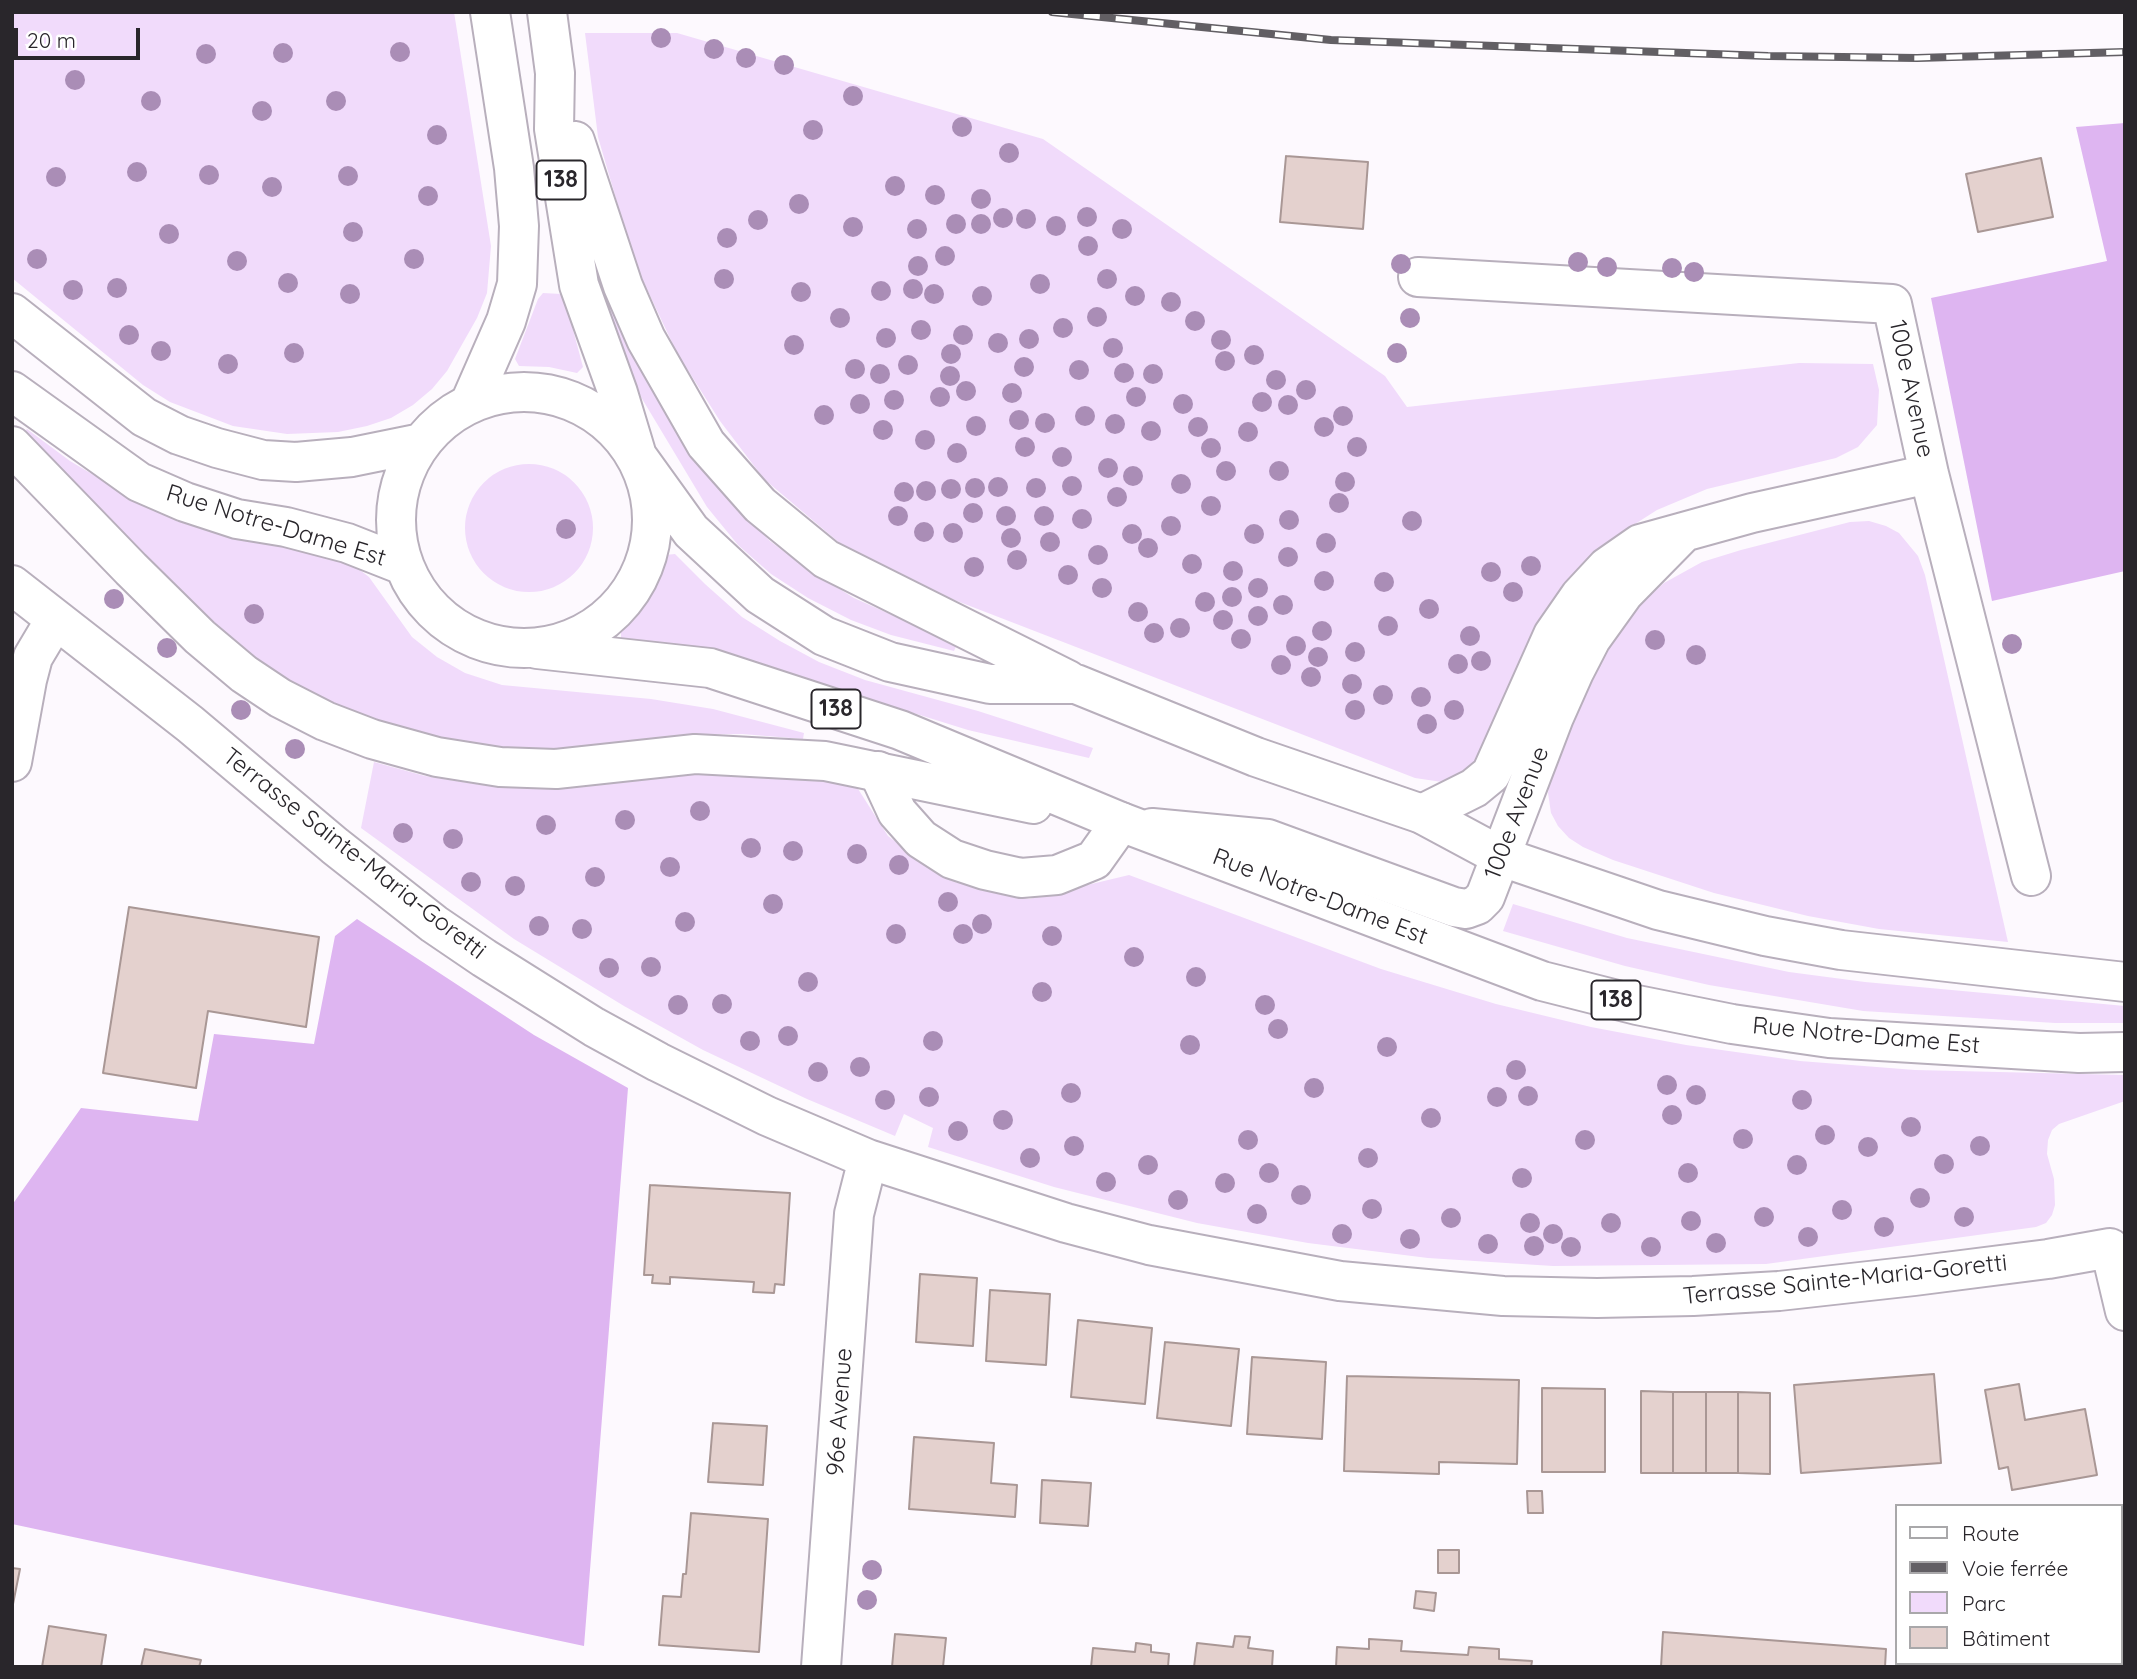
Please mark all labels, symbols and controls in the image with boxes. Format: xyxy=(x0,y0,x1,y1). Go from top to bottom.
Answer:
scale bar xyxy=(18,14,144,58)
text: 20 m xyxy=(27,27,76,53)
road number: 138 xyxy=(536,160,586,200)
street label: 100e Avenue xyxy=(1882,318,1940,460)
street label: Rue Notre-Dame Est xyxy=(163,479,389,573)
road number: 138 xyxy=(812,690,860,729)
street label: Terrasse Sainte-Maria-Goretti xyxy=(217,742,491,966)
street label: 100e Avenue xyxy=(1479,743,1555,883)
street label: Rue Notre-Dame Est xyxy=(1208,843,1432,951)
road number: 138 xyxy=(1592,981,1640,1020)
street label: Rue Notre-Dame Est xyxy=(1751,1012,1981,1060)
street label: Terrasse Sainte-Maria-Goretti xyxy=(1681,1249,2009,1311)
street label: 96e Avenue xyxy=(821,1347,859,1477)
legend xyxy=(1896,1504,2123,1665)
text: Route xyxy=(1962,1520,2019,1546)
text: Voie ferrée xyxy=(1962,1555,2068,1581)
text: Parc xyxy=(1962,1590,2006,1616)
text: Bâtiment xyxy=(1962,1625,2050,1651)

